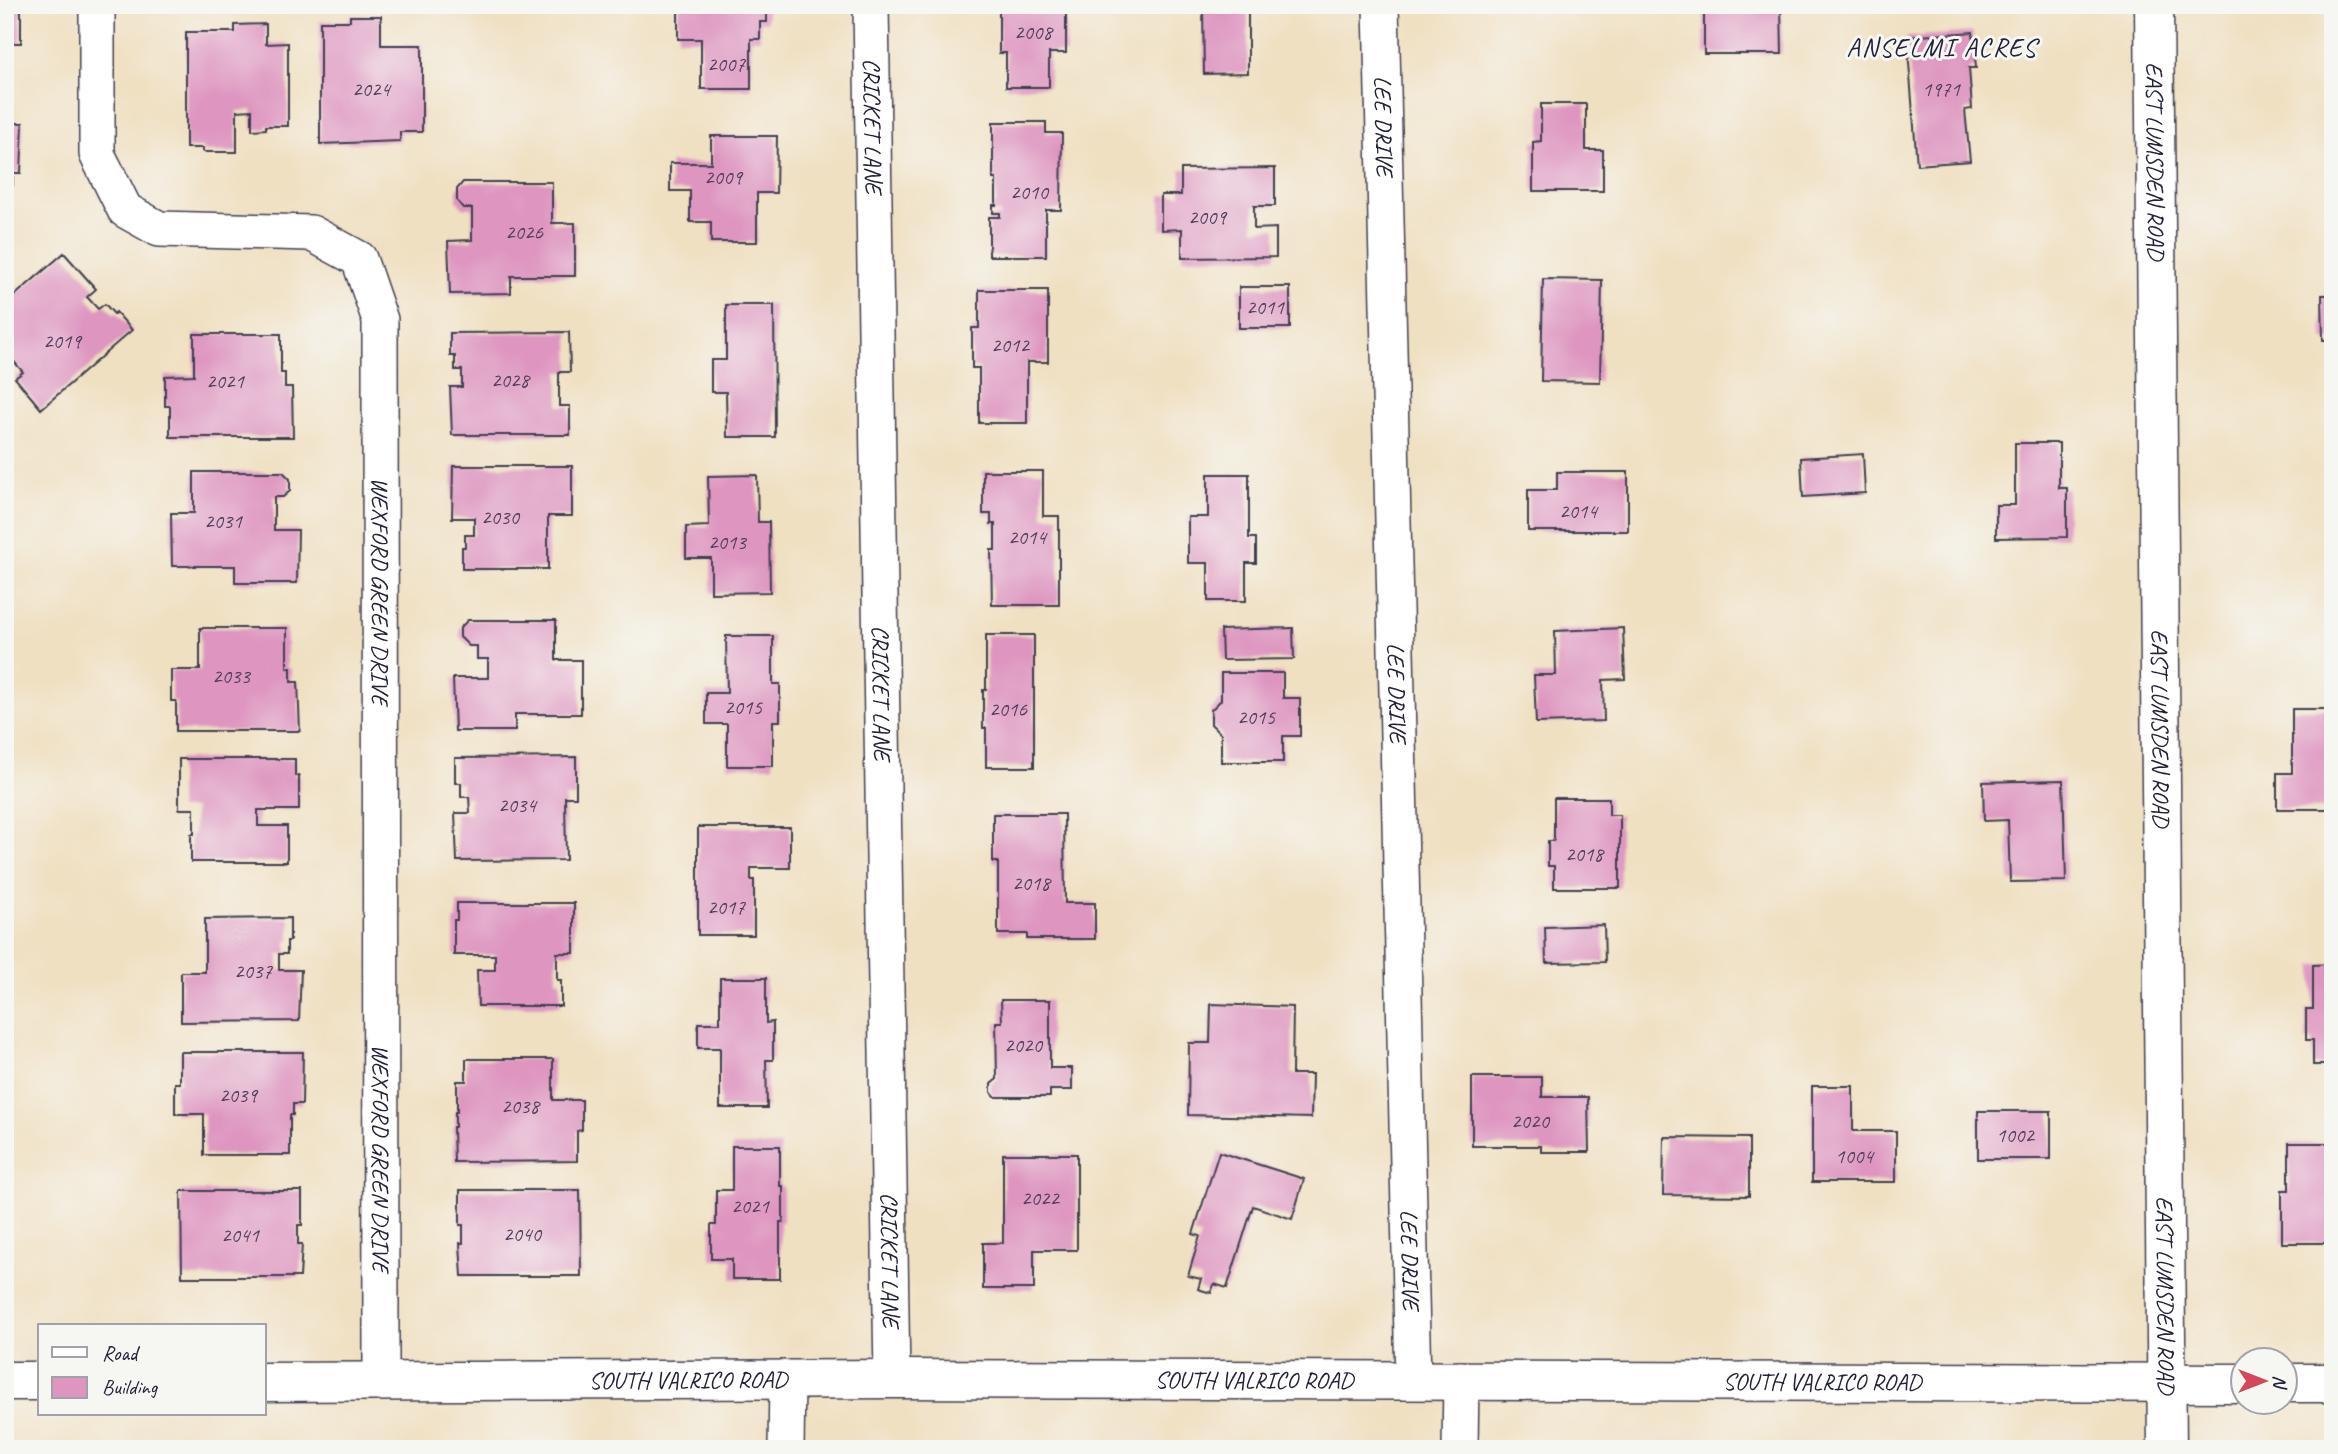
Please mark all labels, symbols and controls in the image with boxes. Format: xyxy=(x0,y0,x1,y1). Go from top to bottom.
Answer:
house number: 2008 xyxy=(1014,19,1054,45)
district label: ANSELMI ACRES xyxy=(1847,31,2041,64)
house number: 2007 xyxy=(707,51,746,77)
street label: CRICKET LANE xyxy=(857,58,889,197)
street label: EAST LUMSDEN ROAD xyxy=(2140,62,2171,262)
house number: 2024 xyxy=(352,76,392,102)
street label: LEE DRIVE xyxy=(1368,76,1400,180)
house number: 1971 xyxy=(1922,76,1961,102)
house number: 2009 xyxy=(704,164,743,190)
house number: 2010 xyxy=(1010,179,1049,205)
house number: 2009 xyxy=(1188,204,1227,230)
house number: 2026 xyxy=(505,219,543,245)
house number: 2011 xyxy=(1246,294,1285,320)
house number: 2019 xyxy=(43,328,82,354)
house number: 2012 xyxy=(991,332,1030,358)
house number: 2028 xyxy=(491,367,531,393)
house number: 2021 xyxy=(206,368,245,394)
street label: WEXFORD GREEN DRIVE xyxy=(365,478,395,708)
house number: 2014 xyxy=(1559,498,1599,524)
house number: 2030 xyxy=(481,504,520,530)
house number: 2031 xyxy=(204,508,243,534)
house number: 2014 xyxy=(1008,524,1048,550)
house number: 2013 xyxy=(708,529,747,555)
street label: CRICKET LANE xyxy=(865,625,898,764)
street label: EAST LUMSDEN ROAD xyxy=(2145,629,2176,829)
street label: LEE DRIVE xyxy=(1381,642,1413,747)
house number: 2033 xyxy=(212,663,251,689)
house number: 2015 xyxy=(724,694,763,720)
house number: 2016 xyxy=(989,696,1027,722)
house number: 2015 xyxy=(1237,704,1276,730)
house number: 2034 xyxy=(498,792,538,818)
house number: 2018 xyxy=(1565,841,1605,867)
house number: 2018 xyxy=(1012,870,1052,896)
house number: 2017 xyxy=(707,894,746,920)
house number: 2037 xyxy=(234,958,273,984)
house number: 2020 xyxy=(1004,1032,1043,1058)
street label: WEXFORD GREEN DRIVE xyxy=(366,1045,396,1275)
house number: 2039 xyxy=(219,1082,258,1108)
house number: 2038 xyxy=(501,1093,541,1119)
house number: 2020 xyxy=(1511,1108,1550,1134)
house number: 1002 xyxy=(1996,1122,2035,1148)
house number: 1004 xyxy=(1835,1143,1875,1169)
house number: 2022 xyxy=(1021,1185,1060,1211)
street label: CRICKET LANE xyxy=(874,1192,906,1331)
house number: 2021 xyxy=(731,1193,770,1219)
street label: EAST LUMSDEN ROAD xyxy=(2150,1196,2182,1396)
street label: LEE DRIVE xyxy=(1394,1209,1426,1313)
house number: 2040 xyxy=(503,1221,542,1247)
house number: 2041 xyxy=(221,1222,260,1248)
legend xyxy=(38,1324,266,1416)
text: Road xyxy=(102,1340,141,1366)
north arrow xyxy=(2230,1346,2300,1416)
street label: SOUTH VALRICO ROAD xyxy=(589,1364,789,1395)
street label: SOUTH VALRICO ROAD xyxy=(1155,1365,1355,1395)
street label: SOUTH VALRICO ROAD xyxy=(1723,1366,1923,1397)
text: Building xyxy=(102,1374,159,1400)
text: N xyxy=(2268,1375,2292,1390)

